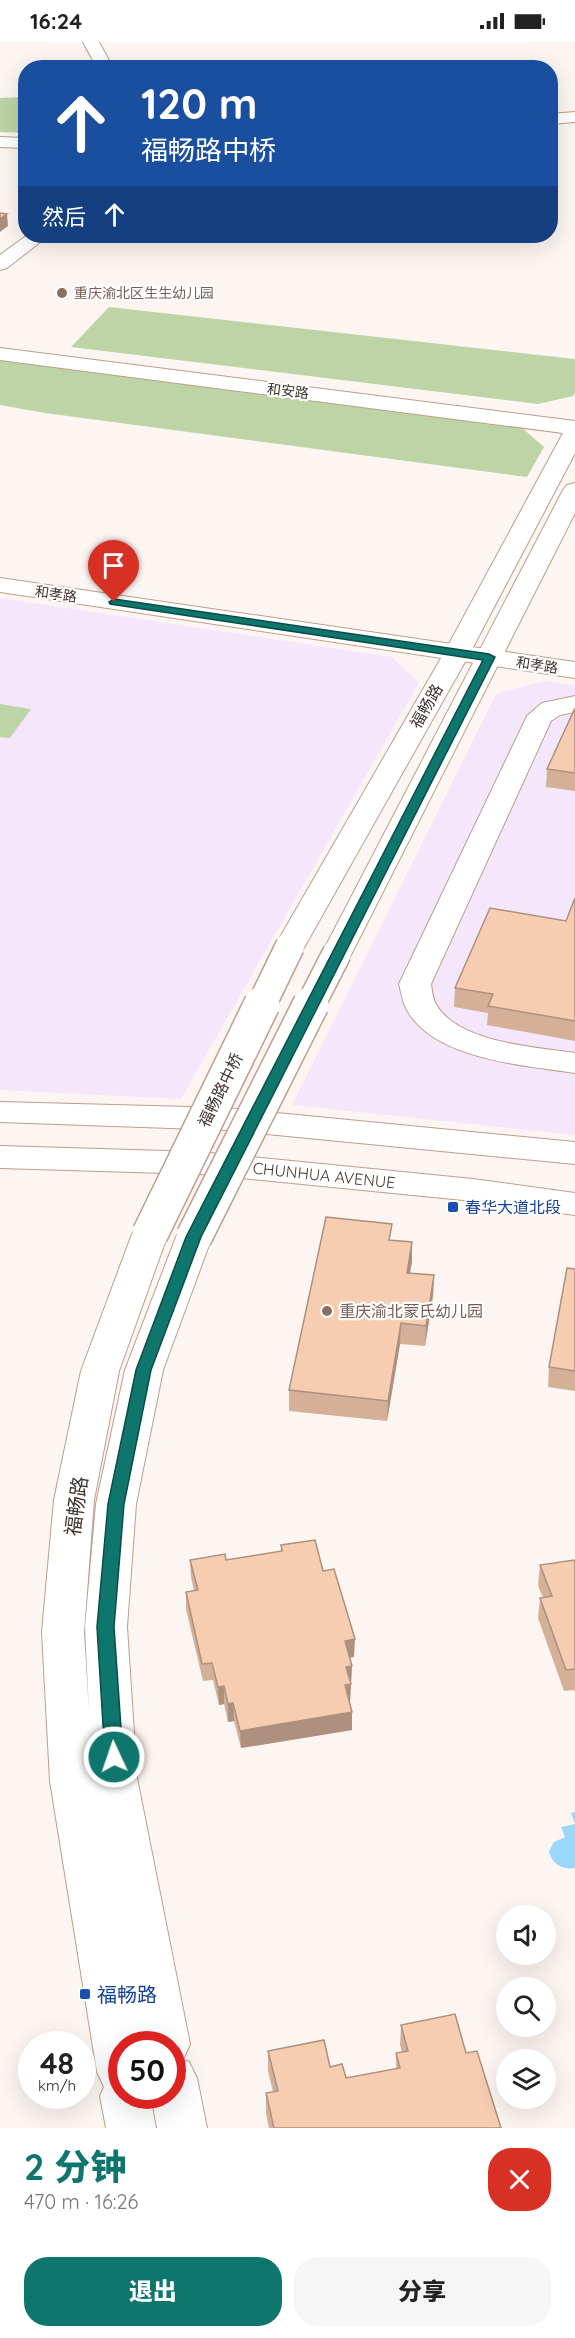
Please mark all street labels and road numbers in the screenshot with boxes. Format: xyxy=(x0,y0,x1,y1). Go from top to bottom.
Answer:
street label: 和安路 xyxy=(266,380,310,402)
street label: 和孝路 xyxy=(34,582,78,606)
street label: 和孝路 xyxy=(515,653,559,677)
street label: 福畅路 xyxy=(405,680,447,732)
street label: 福畅路中桥 xyxy=(193,1050,247,1130)
street label: CHUNHUA AVENUE xyxy=(252,1158,396,1192)
street label: 福畅路 xyxy=(59,1475,93,1537)

